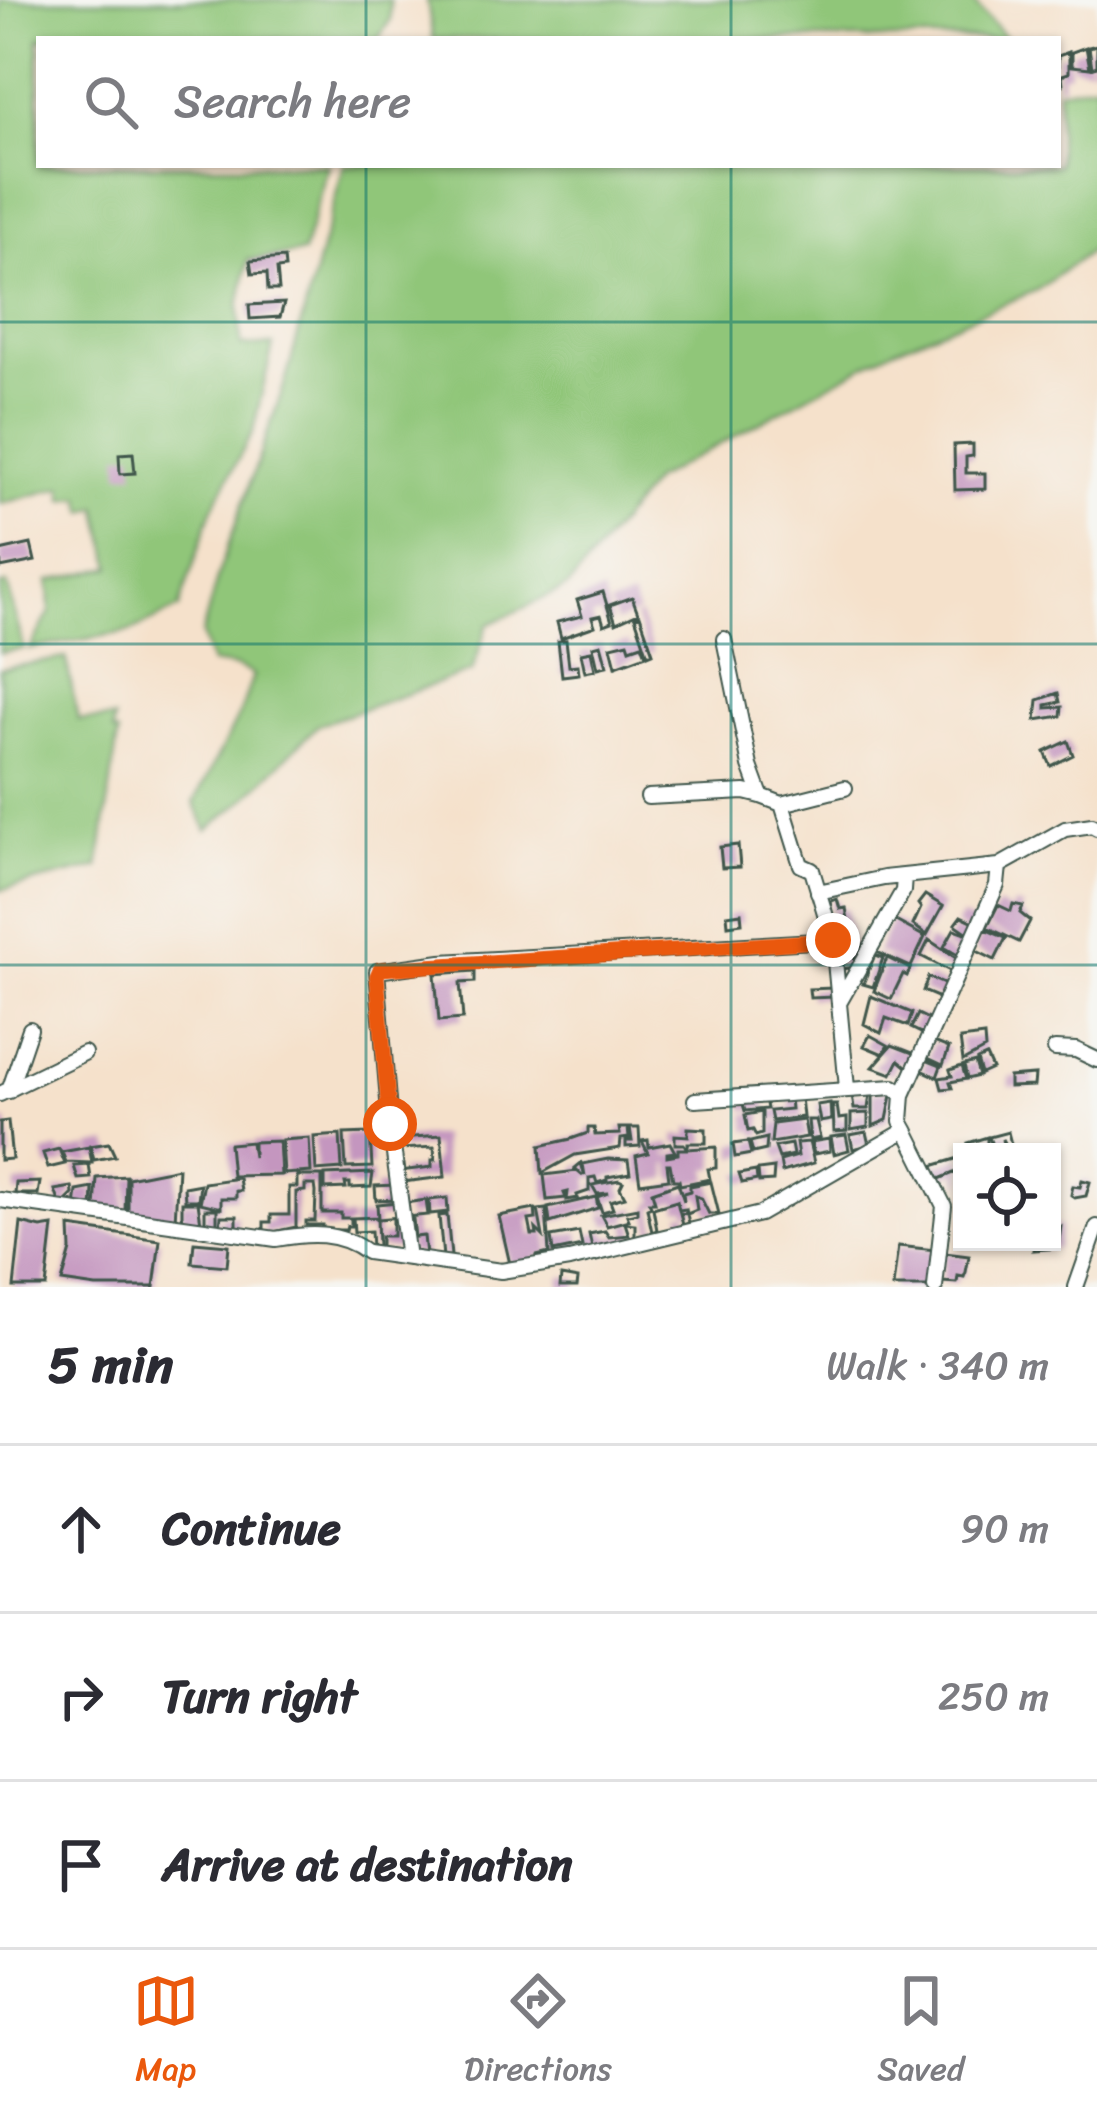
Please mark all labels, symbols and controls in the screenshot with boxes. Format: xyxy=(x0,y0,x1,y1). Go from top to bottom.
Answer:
search box xyxy=(36,36,1061,168)
text: Search here xyxy=(174,62,411,142)
icon: search xyxy=(78,69,144,135)
route end xyxy=(806,913,860,967)
route start xyxy=(363,1097,417,1151)
map controls xyxy=(953,1143,1061,1251)
button: locate xyxy=(953,1143,1061,1251)
text: 5 min xyxy=(48,1320,173,1410)
text: Walk · 340 m xyxy=(826,1331,1049,1400)
text: Continue xyxy=(162,1489,341,1569)
text: 90 m xyxy=(960,1494,1049,1563)
icon: ahead xyxy=(48,1496,114,1562)
text: Turn right xyxy=(162,1657,357,1737)
text: 250 m xyxy=(938,1662,1049,1731)
icon: right xyxy=(48,1664,114,1730)
text: Arrive at destination xyxy=(162,1825,572,1905)
icon: arrive xyxy=(48,1832,114,1898)
tab: Map xyxy=(133,1968,199,2098)
tab: Directions xyxy=(464,1968,612,2098)
tab: Saved xyxy=(877,1968,964,2098)

